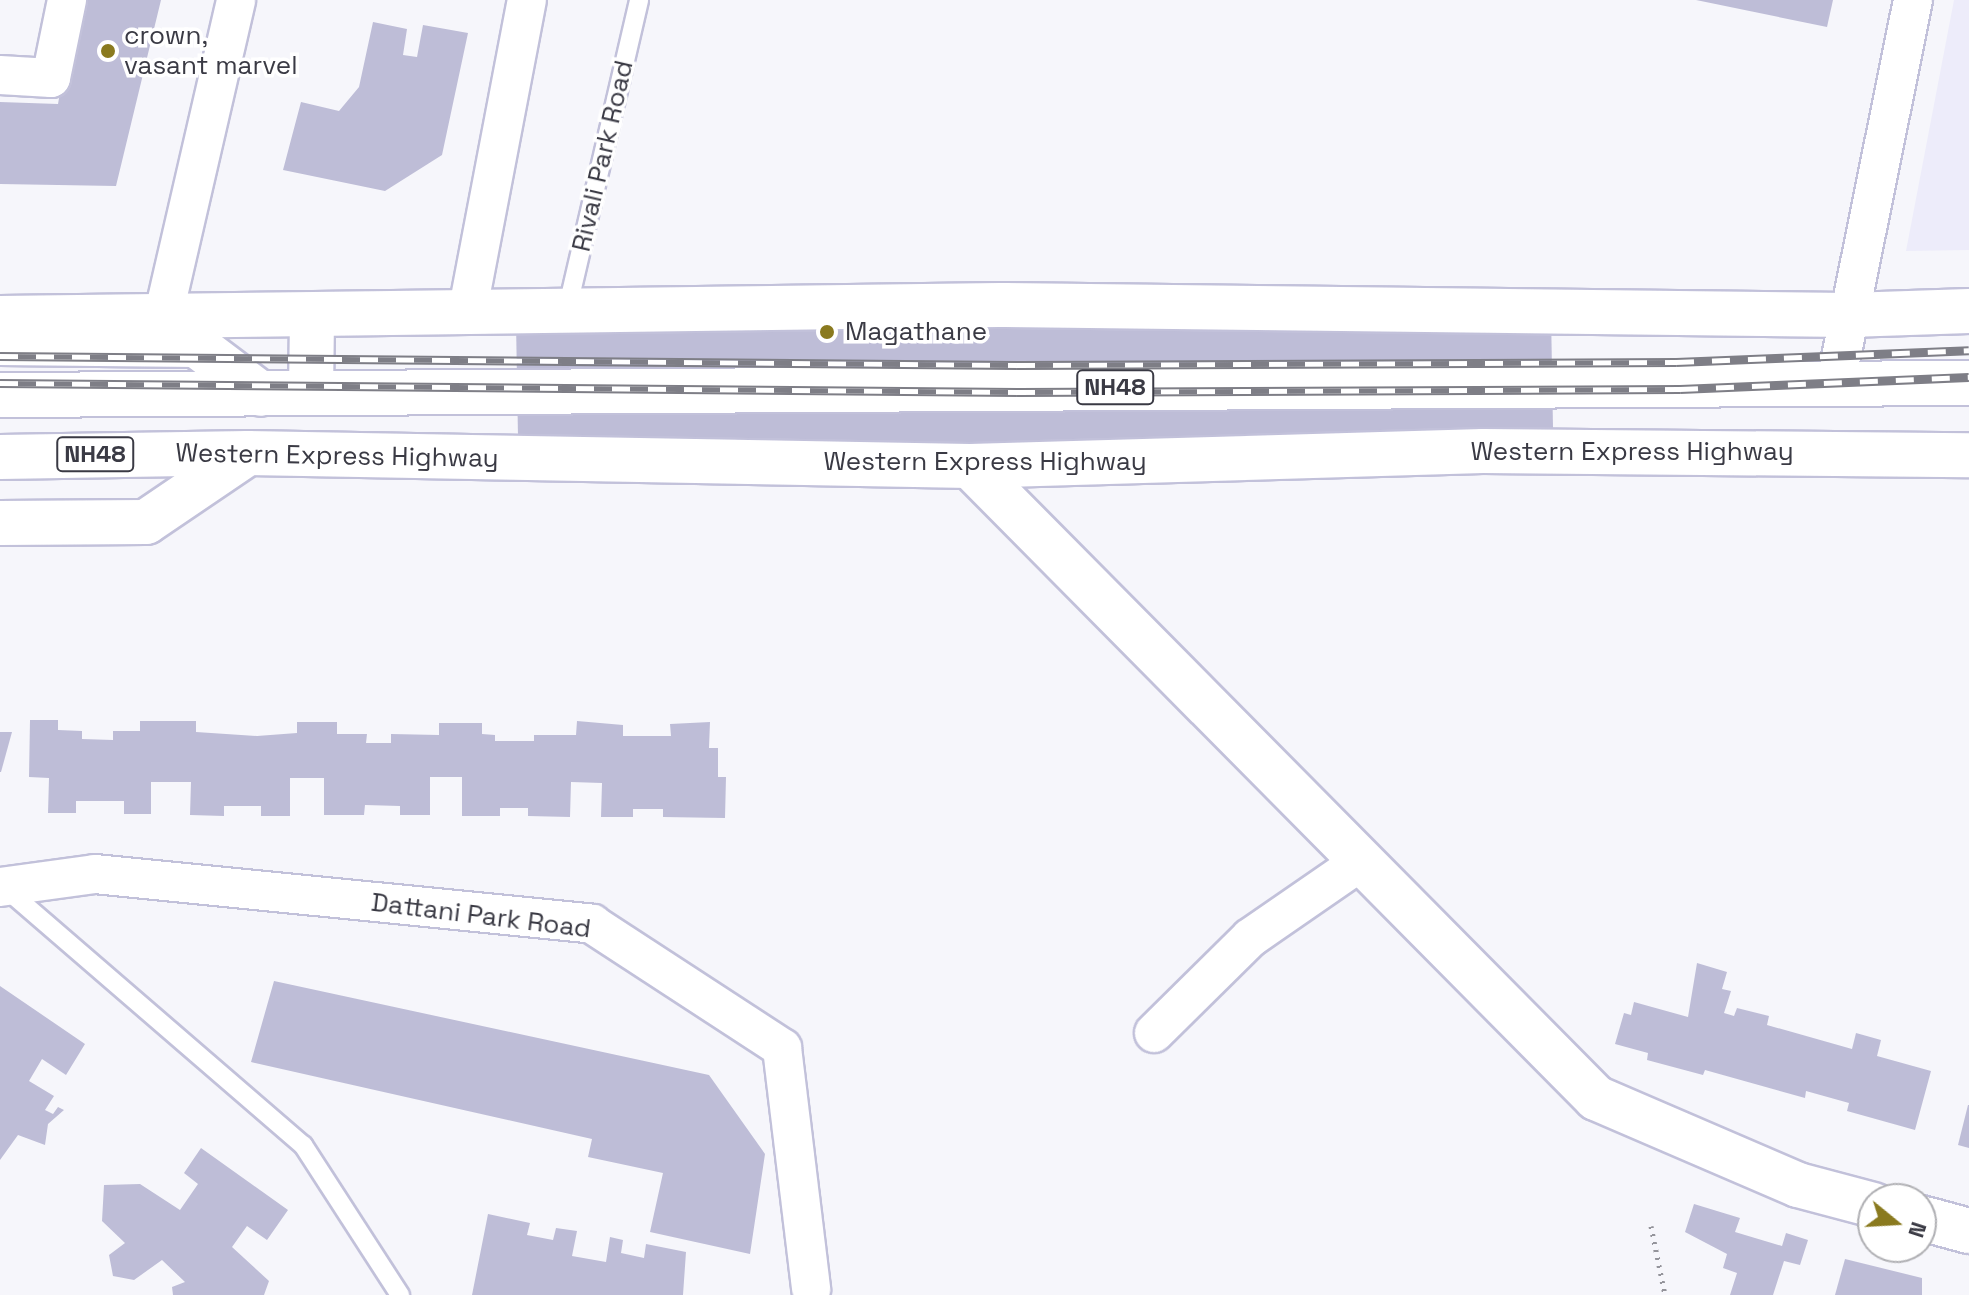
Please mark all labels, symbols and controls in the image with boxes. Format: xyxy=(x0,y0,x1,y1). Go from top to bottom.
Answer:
place label: crown, vasant marvel xyxy=(124,20,298,82)
marker: crown, vasant marvel xyxy=(99,42,117,60)
street label: Rivali Park Road xyxy=(566,57,640,255)
place label: Magathane xyxy=(845,316,987,348)
marker: Magathane xyxy=(816,321,838,343)
road number: NH48 xyxy=(1075,367,1155,407)
road number: NH48 xyxy=(55,434,135,474)
street label: Western Express Highway xyxy=(1470,436,1794,468)
street label: Western Express Highway xyxy=(175,438,499,474)
street label: Western Express Highway xyxy=(823,446,1147,478)
street label: Dattani Park Road xyxy=(369,887,593,945)
north arrow xyxy=(1857,1183,1937,1263)
text: N xyxy=(1902,1218,1934,1241)

